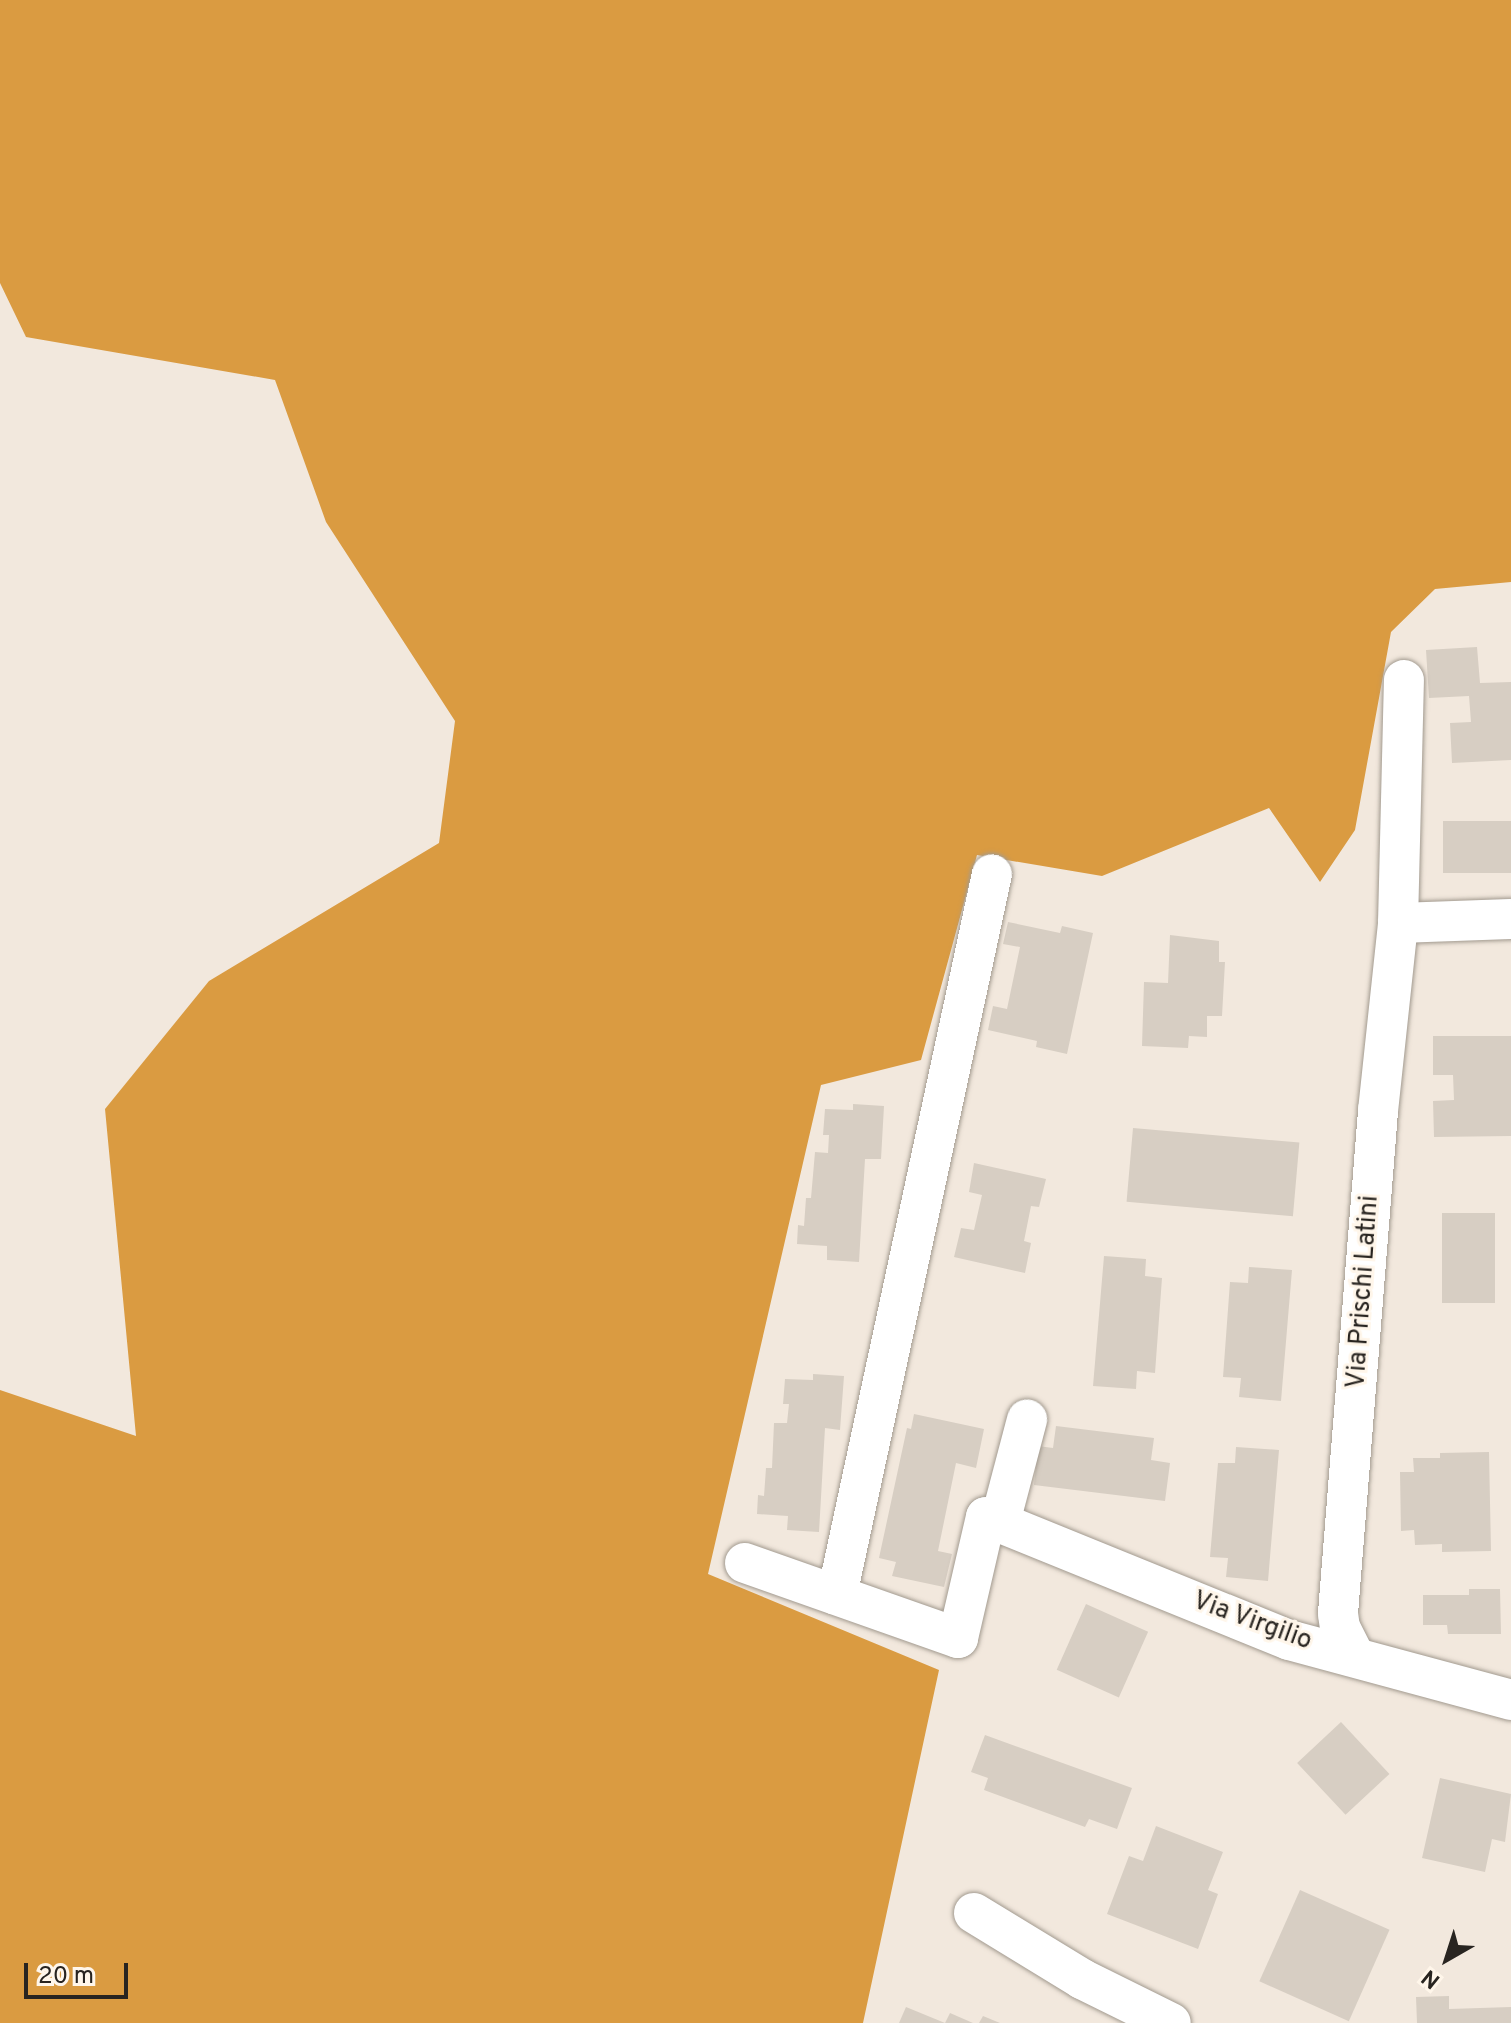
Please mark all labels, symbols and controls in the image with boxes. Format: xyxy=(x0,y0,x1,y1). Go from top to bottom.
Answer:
street label: Via Prischi Latini xyxy=(1342,1194,1386,1390)
street label: Via Virgilio xyxy=(1188,1586,1316,1658)
north arrow xyxy=(1407,1919,1487,1999)
scale bar xyxy=(28,1947,132,1997)
text: 20 m xyxy=(38,1962,94,1992)
text: N xyxy=(1417,1963,1446,1994)

